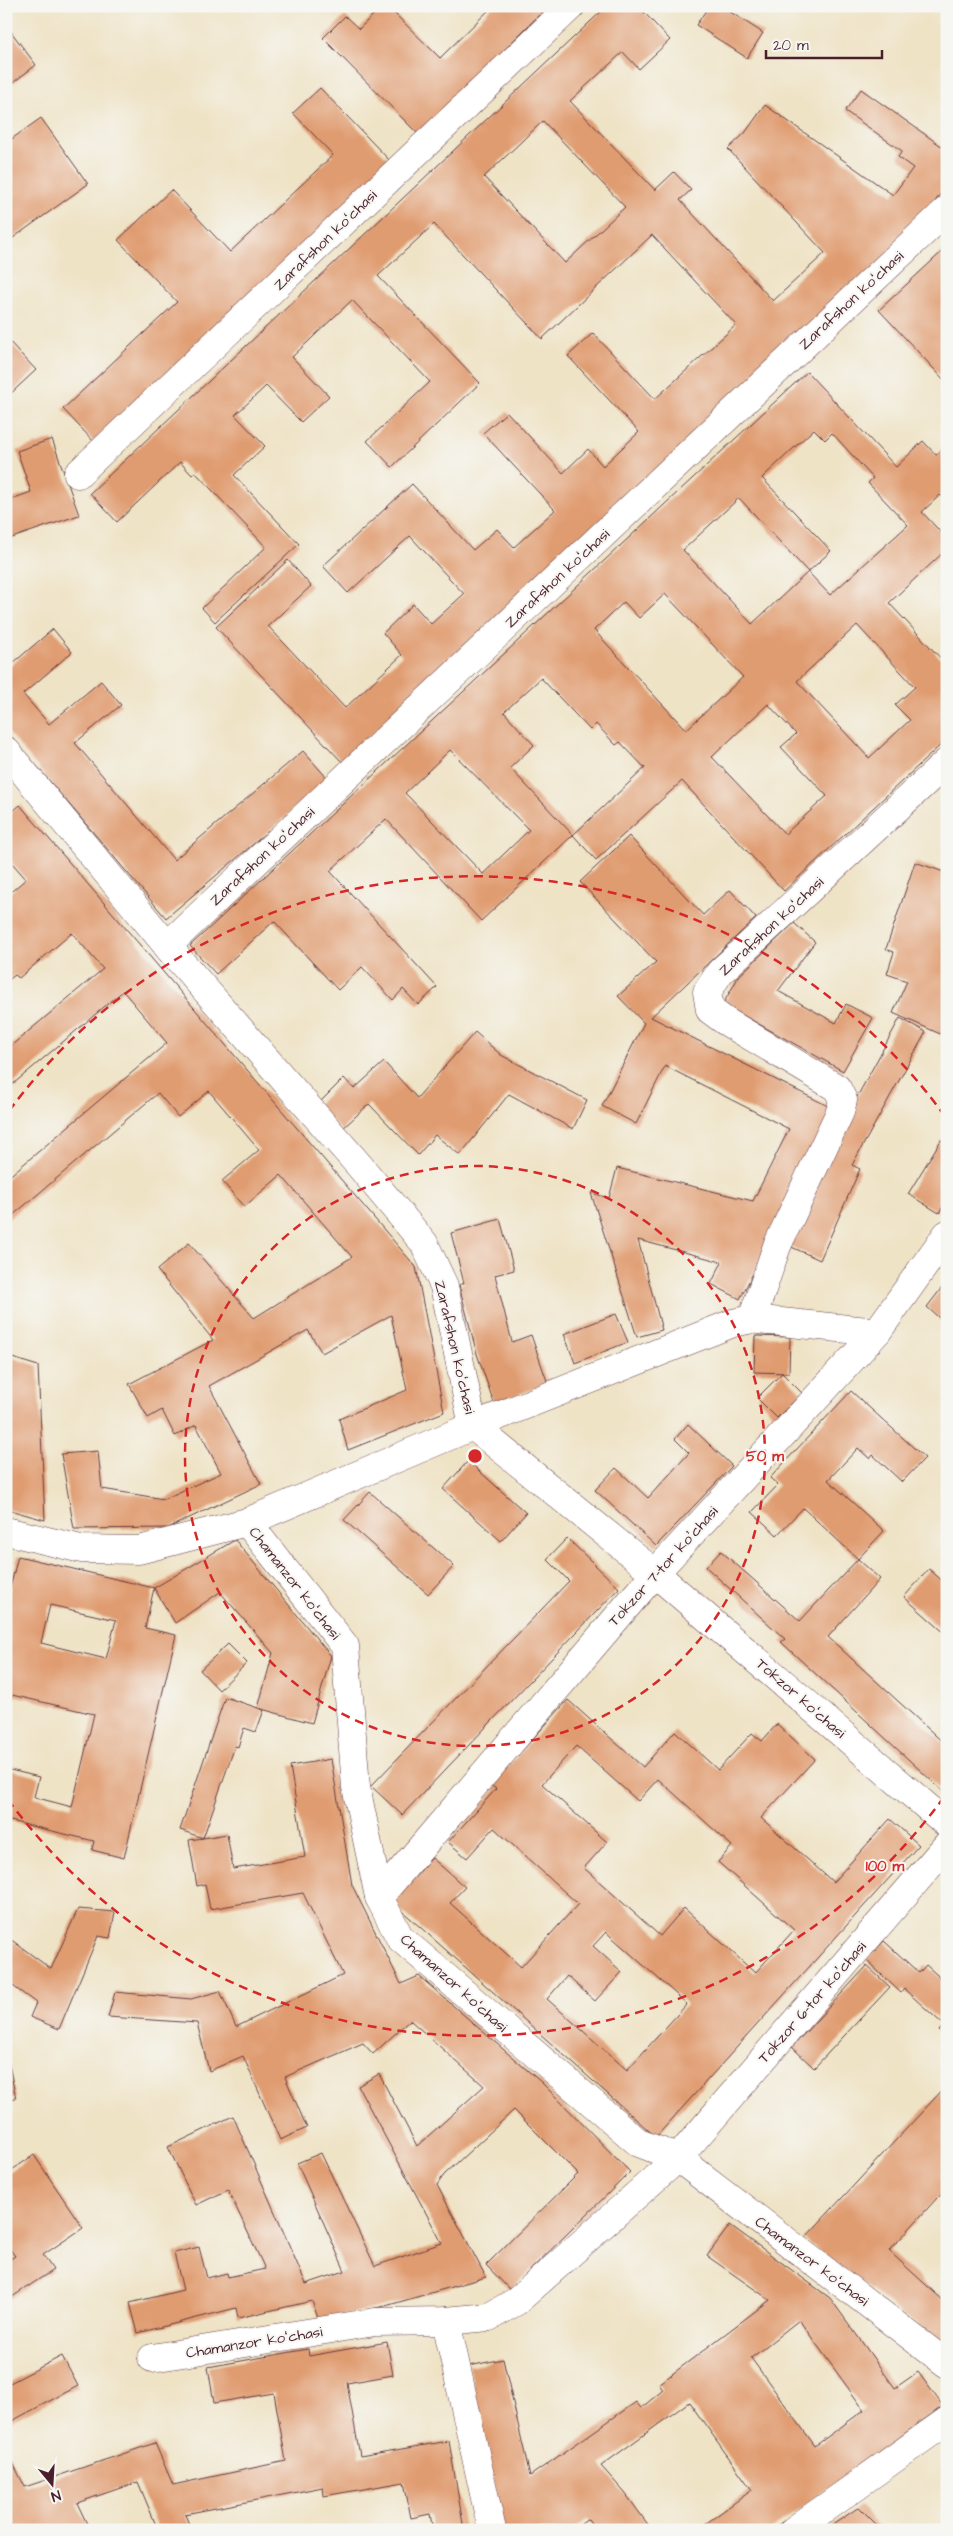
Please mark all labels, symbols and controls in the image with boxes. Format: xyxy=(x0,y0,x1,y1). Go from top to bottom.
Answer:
scale bar xyxy=(766,28,882,60)
text: 20 m xyxy=(773,35,809,56)
street label: Zarafshon koʻchasi xyxy=(269,185,382,295)
street label: Zarafshon koʻchasi xyxy=(794,246,909,355)
street label: Zarafshon koʻchasi xyxy=(500,524,615,633)
street label: Zarafshon koʻchasi xyxy=(205,802,320,911)
street label: Zarafshon koʻchasi xyxy=(714,872,829,981)
street label: Zarafshon koʻchasi xyxy=(429,1278,480,1417)
text: 50 m xyxy=(746,1446,784,1467)
centre of rings xyxy=(466,1447,484,1465)
street label: Tokzor 7-tor koʼchasi xyxy=(604,1501,724,1631)
street label: Chamanzor koʻchasi xyxy=(244,1522,346,1645)
street label: Tokzor koʻchasi xyxy=(751,1654,851,1744)
text: 100 m xyxy=(866,1856,905,1877)
street label: Chamanzor koʻchasi xyxy=(395,1929,512,2038)
street label: Tokzor 6-tor koʼchasi xyxy=(754,1936,872,2068)
street label: Chamanzor koʻchasi xyxy=(750,2211,874,2312)
street label: Chamanzor koʻchasi xyxy=(184,2321,325,2364)
north arrow xyxy=(28,2458,78,2508)
text: N xyxy=(48,2485,63,2506)

